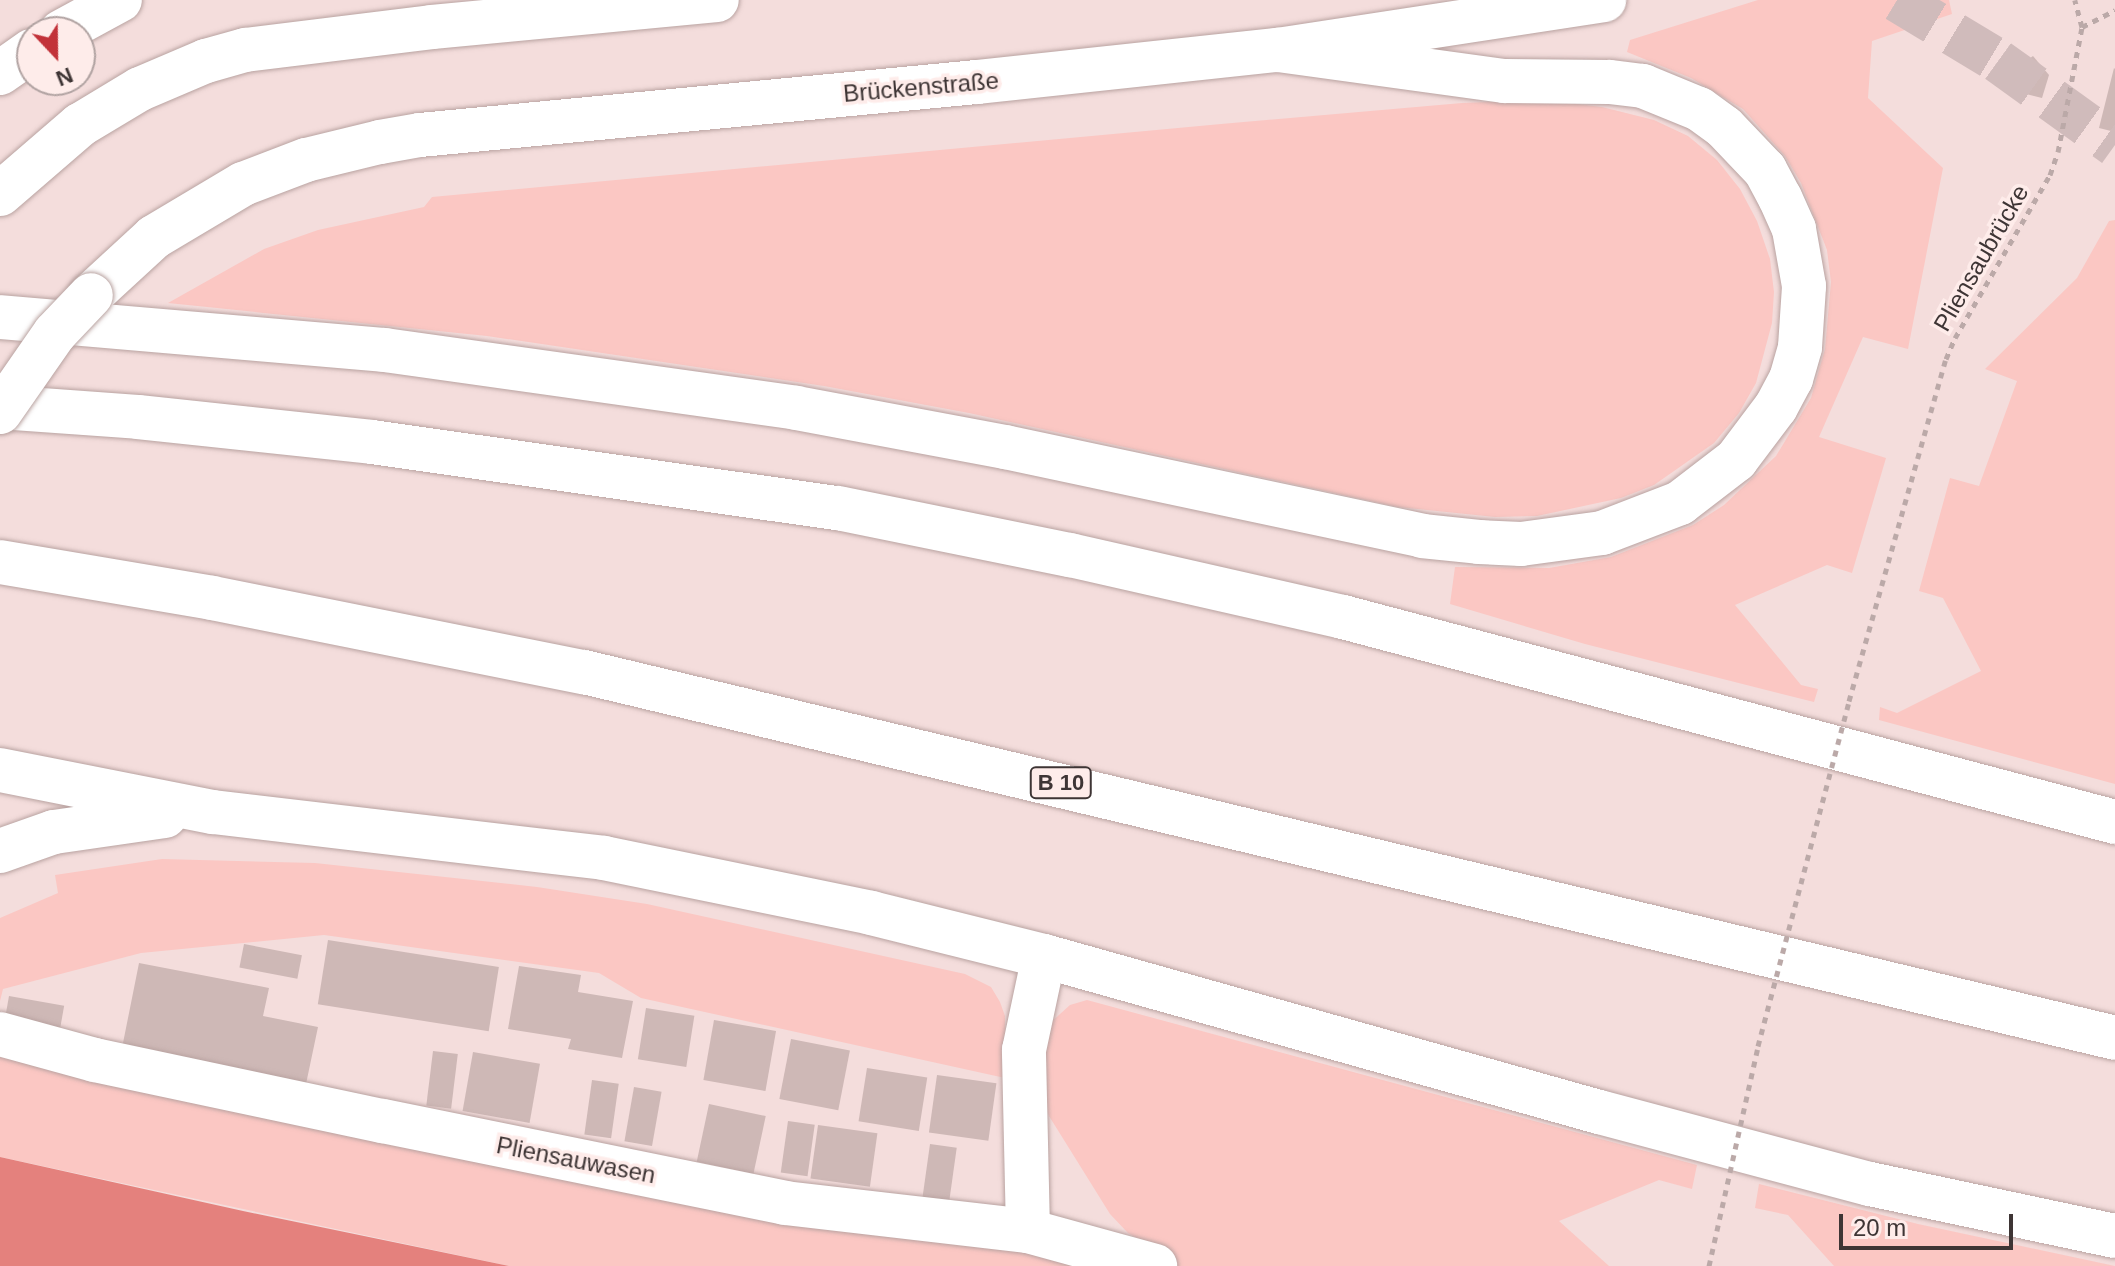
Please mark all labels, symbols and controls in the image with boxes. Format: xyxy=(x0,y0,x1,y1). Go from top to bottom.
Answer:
north arrow xyxy=(16,16,96,96)
text: N xyxy=(52,62,76,91)
street label: Brückenstraße xyxy=(842,66,1000,108)
street label: Pliensaubrücke xyxy=(1928,180,2034,336)
road number: B 10 xyxy=(1029,765,1093,801)
street label: Pliensauwasen xyxy=(494,1130,658,1190)
scale bar xyxy=(1843,1198,2017,1248)
text: 20 m xyxy=(1853,1214,1906,1241)

